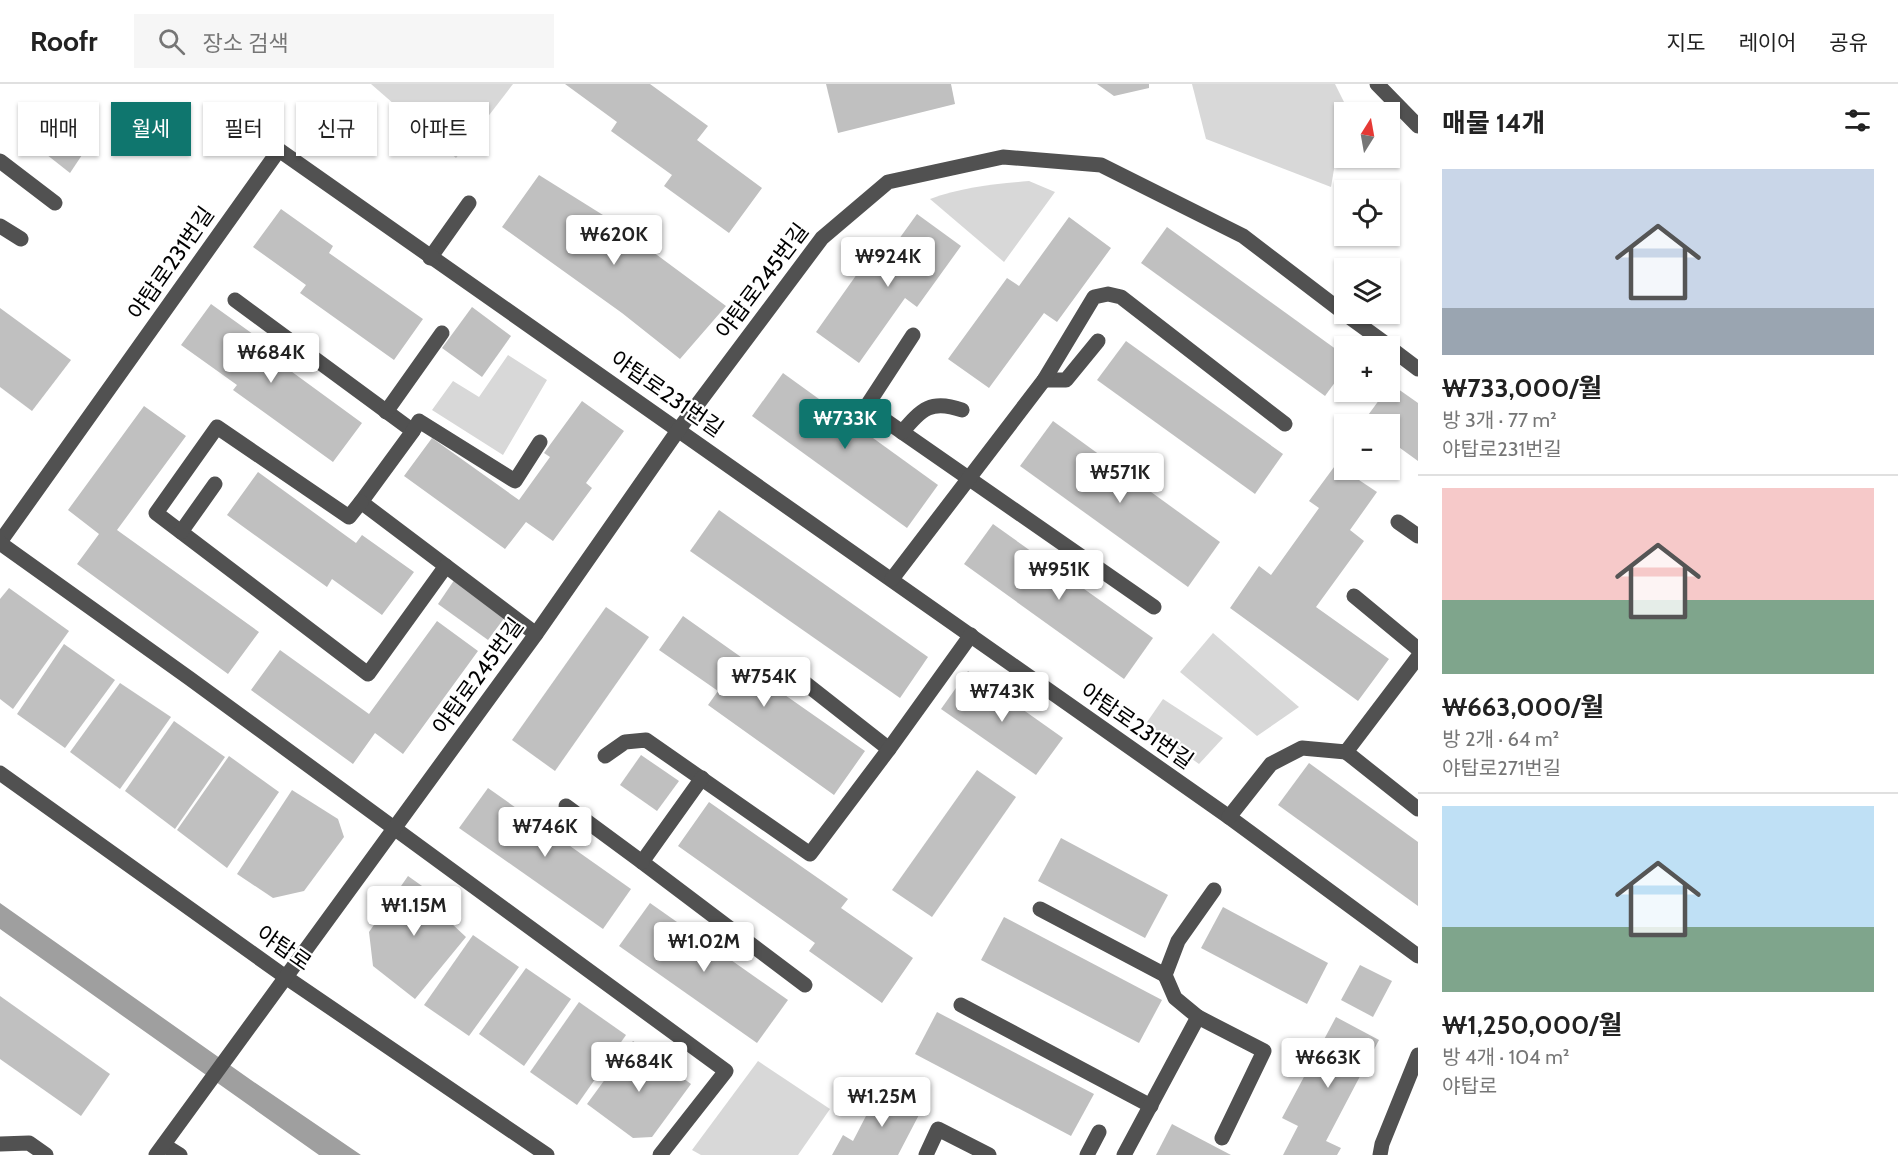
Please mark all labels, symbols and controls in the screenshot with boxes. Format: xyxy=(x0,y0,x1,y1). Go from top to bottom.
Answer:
search box xyxy=(134,14,554,68)
text: Roofr xyxy=(30,24,98,58)
icon: search xyxy=(155,25,188,58)
text: 장소 검색 xyxy=(203,30,288,57)
text: 지도 xyxy=(1667,30,1705,55)
text: 레이어 xyxy=(1738,30,1796,55)
text: 공유 xyxy=(1829,30,1868,55)
chip: 매매 xyxy=(18,102,99,156)
chip: 월세 xyxy=(111,102,191,156)
chip: 필터 xyxy=(203,102,284,156)
chip: 신규 xyxy=(296,102,377,156)
chip: 아파트 xyxy=(389,102,489,156)
north arrow xyxy=(1334,102,1400,168)
map controls xyxy=(1334,102,1400,480)
icon: filters xyxy=(1841,104,1874,137)
text: 매물 14개 xyxy=(1442,107,1545,139)
button: locate xyxy=(1334,180,1400,246)
street label: 야탑로231번길 xyxy=(122,201,220,325)
icon: home xyxy=(1604,208,1712,316)
pin: ₩620K xyxy=(572,215,656,266)
street label: 야탑로245번길 xyxy=(710,218,814,344)
text: ₩620K xyxy=(580,222,648,246)
pin: ₩924K xyxy=(846,237,930,288)
text: ₩924K xyxy=(855,244,921,268)
button: layers xyxy=(1334,258,1400,324)
pin: ₩684K xyxy=(229,333,313,384)
button: + xyxy=(1334,336,1400,402)
text: ₩684K xyxy=(237,340,305,364)
street label: 야탑로231번길 xyxy=(605,345,729,443)
text: ₩733,000/월 xyxy=(1442,372,1602,404)
pin: ₩733K xyxy=(803,399,887,450)
text: ₩733K xyxy=(813,406,877,430)
text: 방 3개 · 77 m² xyxy=(1442,408,1557,432)
button: − xyxy=(1334,414,1400,480)
text: 야탑로231번길 xyxy=(1442,437,1562,461)
pin: ₩571K xyxy=(1078,453,1162,504)
text: ₩571K xyxy=(1090,460,1150,484)
icon: home xyxy=(1604,527,1712,635)
pin: ₩951K xyxy=(1017,550,1101,601)
text: ₩951K xyxy=(1028,557,1090,581)
street label: 야탑로245번길 xyxy=(427,613,529,739)
pin: ₩754K xyxy=(722,657,806,708)
text: ₩754K xyxy=(731,664,797,688)
pin: ₩743K xyxy=(960,672,1044,723)
street label: 야탑로231번길 xyxy=(1075,677,1199,775)
text: ₩743K xyxy=(970,679,1034,703)
text: ₩663,000/월 xyxy=(1442,691,1604,723)
text: 방 2개 · 64 m² xyxy=(1442,727,1559,751)
text: 야탑로271번길 xyxy=(1442,756,1561,780)
pin: ₩746K xyxy=(503,807,587,858)
text: ₩746K xyxy=(512,814,578,838)
icon: home xyxy=(1604,845,1712,953)
pin: ₩1.15M xyxy=(365,886,463,937)
text: ₩1.15M xyxy=(381,893,447,917)
street label: 야탑로 xyxy=(251,920,317,976)
pin: ₩1.02M xyxy=(655,922,753,973)
text: ₩1.02M xyxy=(668,929,740,953)
text: ₩1,250,000/월 xyxy=(1442,1009,1622,1041)
pin: ₩663K xyxy=(1286,1038,1370,1089)
pin: ₩684K xyxy=(597,1042,681,1093)
text: ₩663K xyxy=(1295,1045,1361,1069)
text: 방 4개 · 104 m² xyxy=(1442,1045,1569,1069)
text: ₩684K xyxy=(605,1049,673,1073)
text: 야탑로 xyxy=(1442,1074,1497,1098)
pin: ₩1.25M xyxy=(833,1077,931,1128)
text: ₩1.25M xyxy=(847,1084,917,1108)

